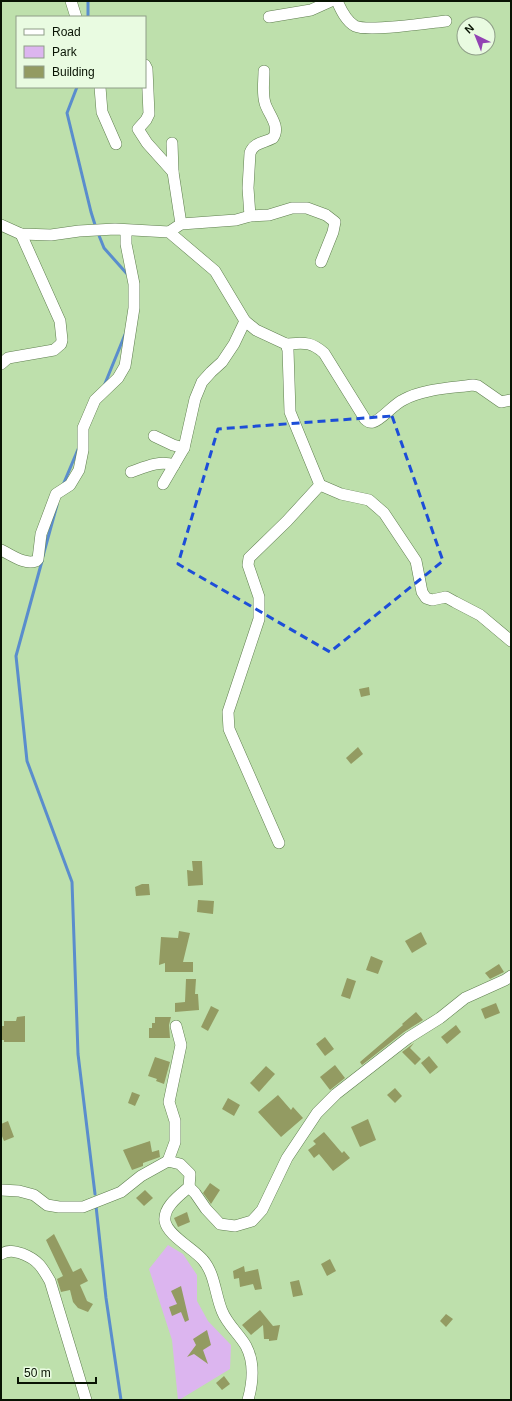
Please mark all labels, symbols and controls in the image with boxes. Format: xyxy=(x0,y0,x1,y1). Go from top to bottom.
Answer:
legend xyxy=(16,16,146,88)
north arrow xyxy=(456,16,496,56)
text: N xyxy=(462,22,476,36)
text: Road xyxy=(52,25,81,39)
text: Park xyxy=(52,45,78,59)
text: Building xyxy=(52,65,95,79)
scale bar xyxy=(18,1359,96,1385)
text: 50 m xyxy=(24,1366,51,1380)

